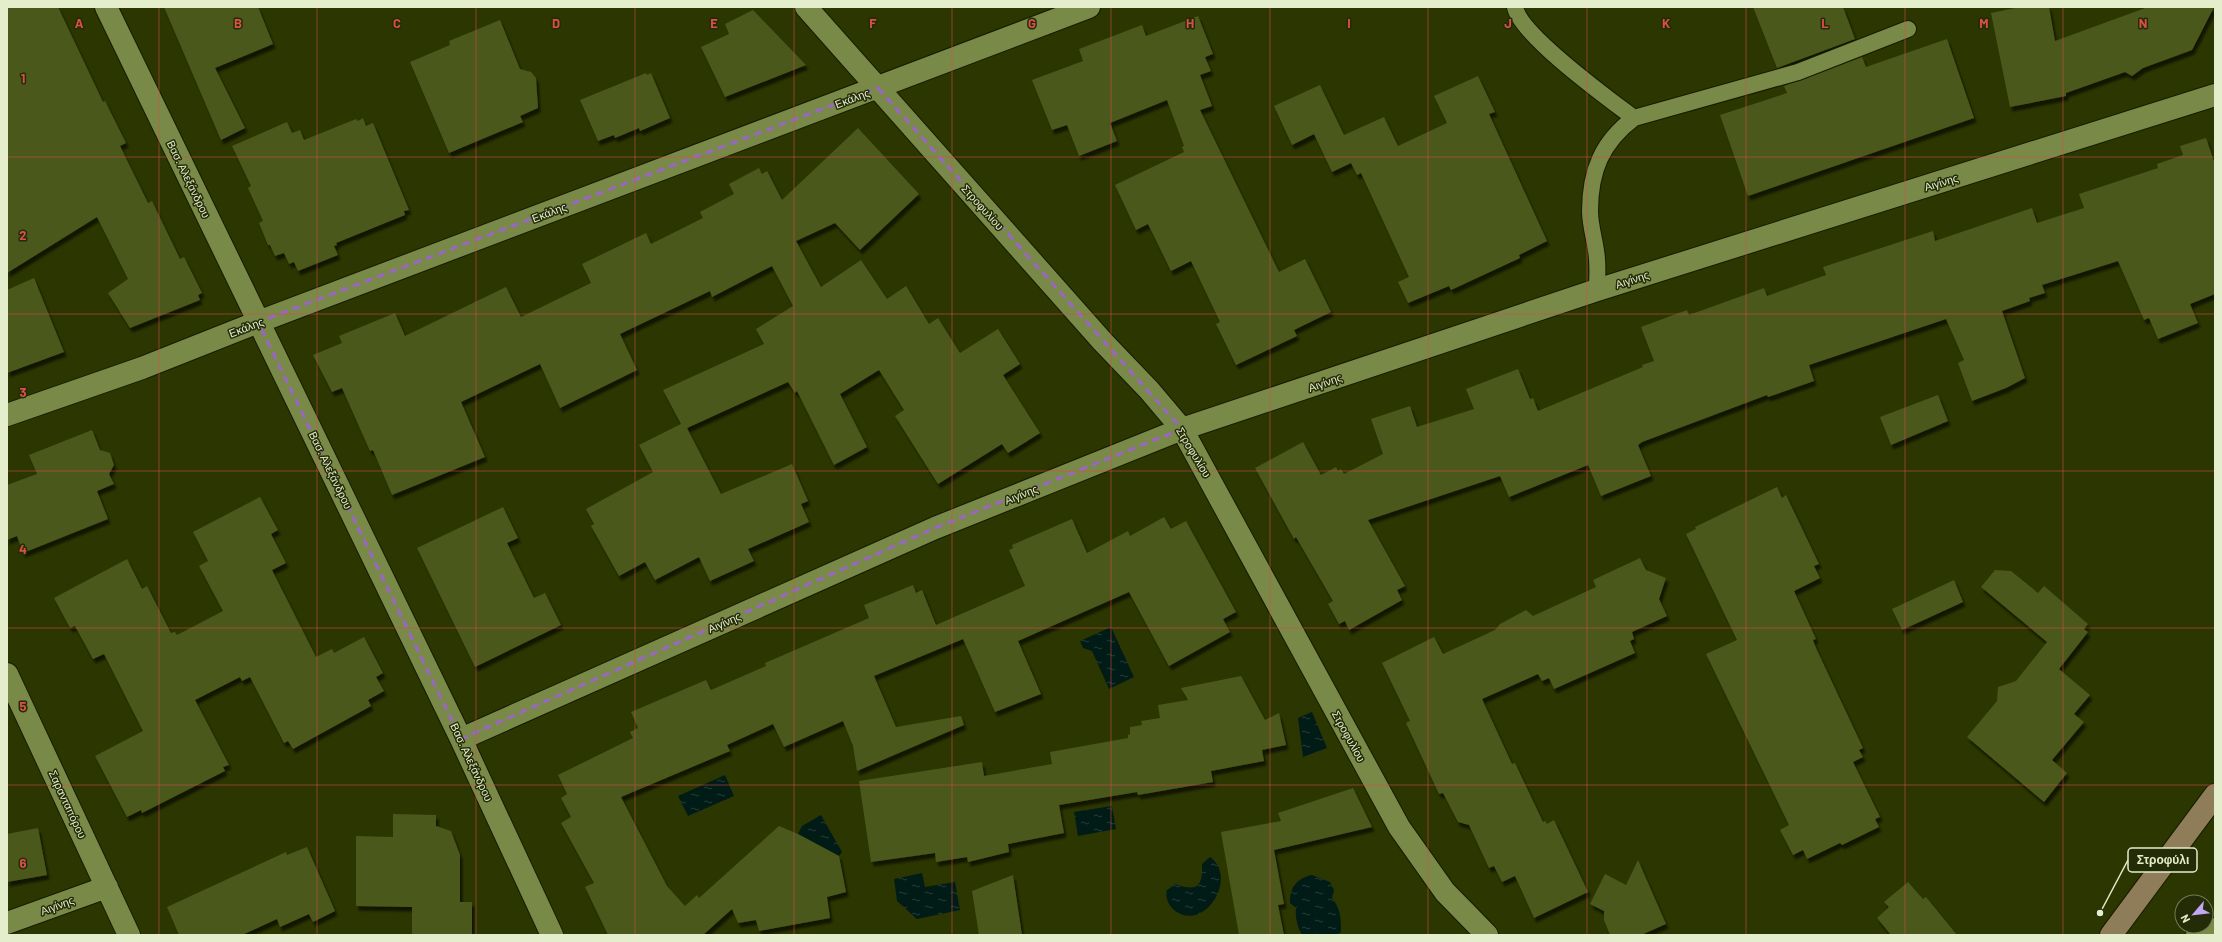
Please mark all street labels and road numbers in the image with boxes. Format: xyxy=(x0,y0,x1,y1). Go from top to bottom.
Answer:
street label: Εκάλης xyxy=(833,85,871,111)
street label: Βασ. Αλεξάνδρου xyxy=(165,138,213,220)
street label: Αιγίνης xyxy=(1923,171,1959,193)
street label: Στροφυλίου xyxy=(959,182,1007,232)
street label: Εκάλης xyxy=(530,199,568,225)
street label: Αιγίνης xyxy=(1614,267,1650,291)
street label: Εκάλης xyxy=(227,314,265,340)
street label: Αιγίνης xyxy=(1306,370,1344,394)
street label: Στροφυλίου xyxy=(1174,425,1214,479)
street label: Βασ. Αλεξάνδρου xyxy=(307,429,355,511)
street label: Αιγίνης xyxy=(1002,481,1040,507)
street label: Αιγίνης xyxy=(706,609,742,635)
street label: Στροφυλίου xyxy=(1330,708,1368,764)
street label: Βασ. Αλεξάνδρου xyxy=(448,721,496,803)
street label: Σαρανταπόρου xyxy=(47,768,89,840)
street label: Αιγίνης xyxy=(38,893,76,917)

